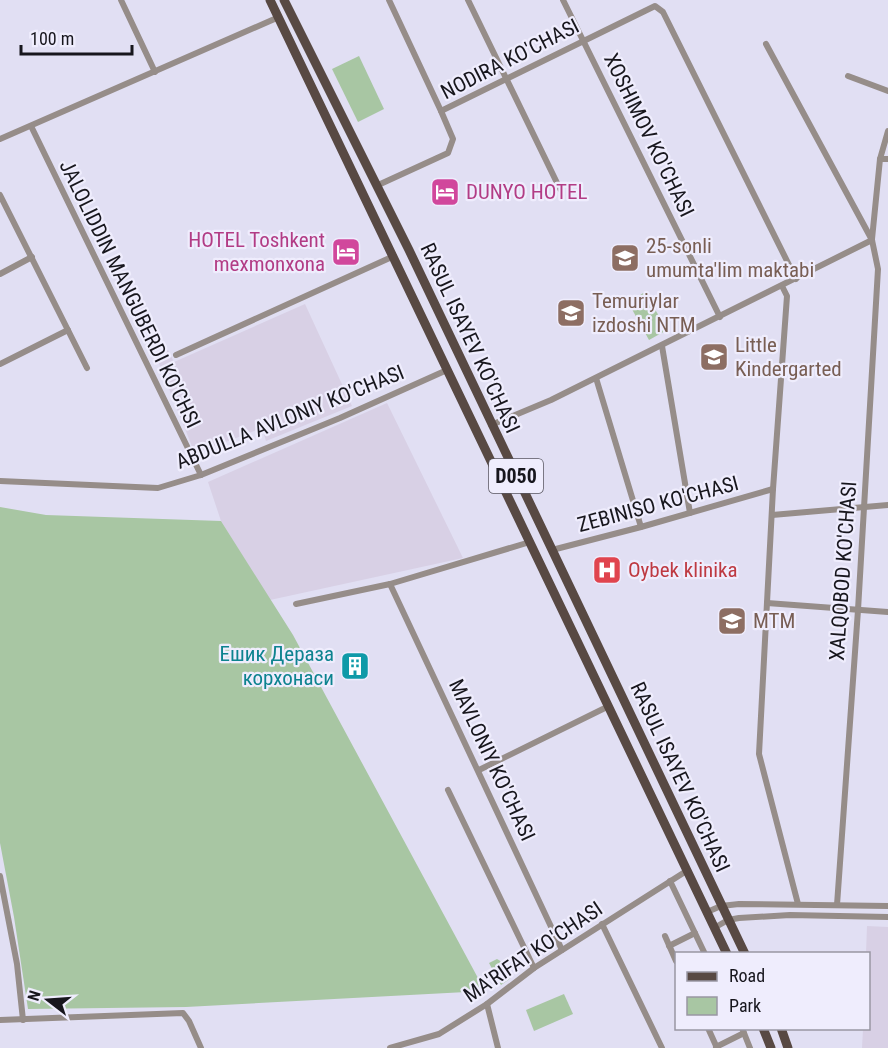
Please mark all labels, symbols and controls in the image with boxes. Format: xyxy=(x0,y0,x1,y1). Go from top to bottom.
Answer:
street label: NODIRA KO'CHASI xyxy=(437,14,583,104)
scale bar xyxy=(21,18,132,56)
text: 100 m xyxy=(30,28,74,49)
street label: XOSHIMOV KO'CHASI xyxy=(599,49,699,221)
street label: JALOLIDDIN MANGUBERDI KO'CHSI xyxy=(54,156,206,432)
hotel icon: DUNYO HOTEL xyxy=(429,176,461,208)
place label: DUNYO HOTEL xyxy=(466,180,587,204)
place label: HOTEL Toshkent mexmonxona xyxy=(188,228,325,276)
place label: 25-sonli umumta'lim maktabi xyxy=(646,234,814,282)
hotel icon: HOTEL Toshkent mexmonxona xyxy=(330,236,362,268)
street label: RASUL ISAYEV KO'CHASI xyxy=(415,239,525,437)
school or university icon: 25-sonli umumta'lim maktabi xyxy=(609,242,641,274)
place label: Temuriylar izdoshi NTM xyxy=(592,289,696,337)
school or university icon: Temuriylar izdoshi NTM xyxy=(555,297,587,329)
place label: Little Kindergarted xyxy=(735,333,842,381)
school or university icon: Little Kindergarted xyxy=(698,341,730,373)
street label: ABDULLA AVLONIY KO'CHASI xyxy=(172,360,408,474)
road number: D050 xyxy=(489,459,543,493)
street label: ZEBINISO KO'CHASI xyxy=(575,471,741,537)
street label: XALQOBOD KO'CHASI xyxy=(825,480,861,662)
hospital icon: Oybek klinika xyxy=(591,554,623,586)
place label: Oybek klinika xyxy=(628,558,737,582)
school or university icon: MTM xyxy=(716,605,748,637)
place label: MTM xyxy=(753,609,795,633)
place label: Ешик Дераза корхонаси xyxy=(220,642,334,690)
building icon: Ешик Дераза корхонаси xyxy=(339,650,371,682)
street label: MAVLONIY KO'CHASI xyxy=(444,675,540,845)
street label: RASUL ISAYEV KO'CHASI xyxy=(625,678,735,876)
street label: MA'RIFAT KO'CHASI xyxy=(459,897,607,1007)
legend xyxy=(675,952,870,1030)
text: Road xyxy=(729,965,765,986)
north arrow xyxy=(18,970,78,1030)
text: N xyxy=(24,988,45,1003)
text: Park xyxy=(729,995,761,1016)

